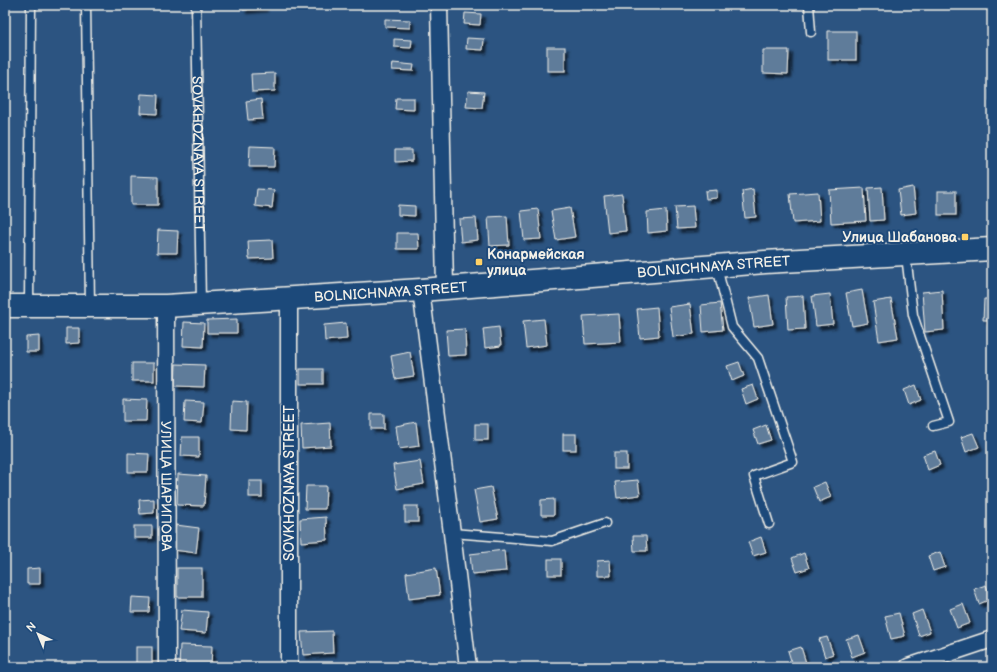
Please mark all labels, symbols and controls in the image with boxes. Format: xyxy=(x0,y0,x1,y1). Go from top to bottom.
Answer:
street label: SOVKHOZNAYA STREET xyxy=(189,76,208,233)
place label: Улица Шабанова xyxy=(842,229,958,246)
marker: Улица Шабанова xyxy=(960,232,970,242)
place label: Конармейская улица xyxy=(487,246,584,279)
street label: BOLNICHNAYA STREET xyxy=(636,252,791,281)
marker: Конармейская улица xyxy=(474,257,484,267)
street label: BOLNICHNAYA STREET xyxy=(313,278,468,305)
street label: SOVKHOZNAYA STREET xyxy=(281,405,298,561)
street label: УЛИЦА ШАРИПОВА xyxy=(158,421,175,552)
north arrow xyxy=(18,614,58,654)
text: N xyxy=(24,620,39,635)

